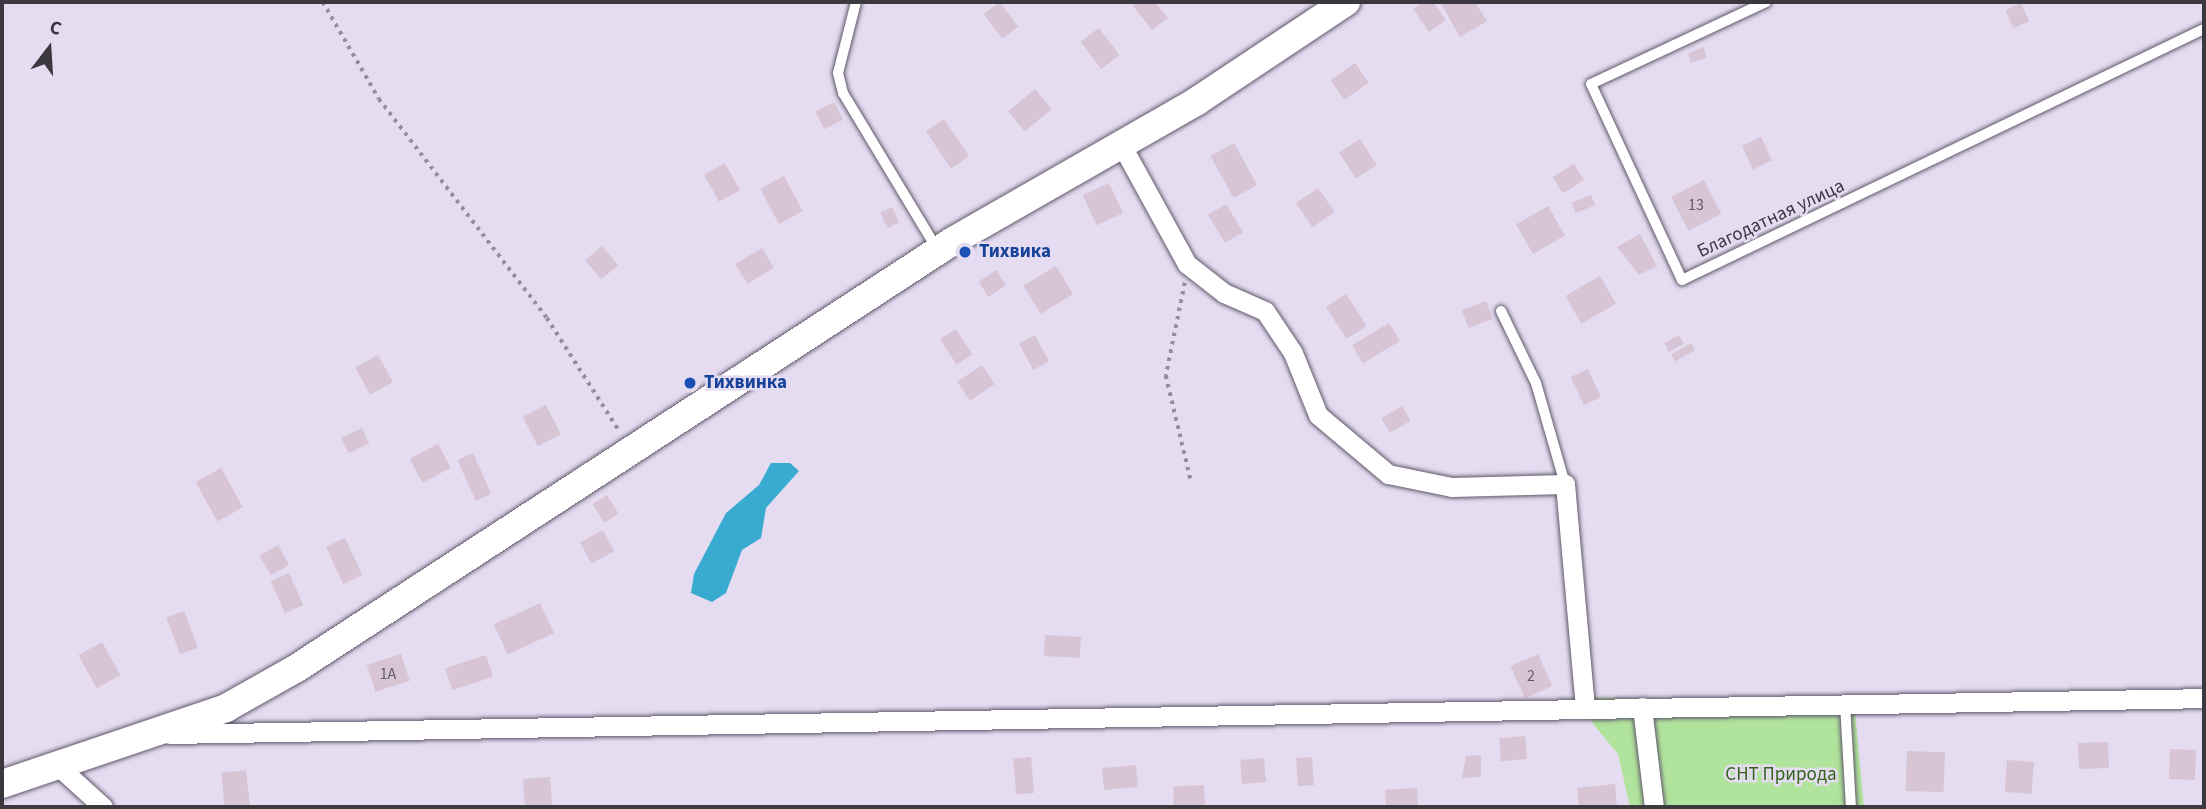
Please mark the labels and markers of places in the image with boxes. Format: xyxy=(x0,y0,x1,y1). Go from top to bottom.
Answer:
place label: Тихвика xyxy=(979,241,1051,263)
marker: Тихвика xyxy=(957,244,973,260)
place label: Тихвинка xyxy=(704,372,787,394)
marker: Тихвинка xyxy=(682,375,698,391)

